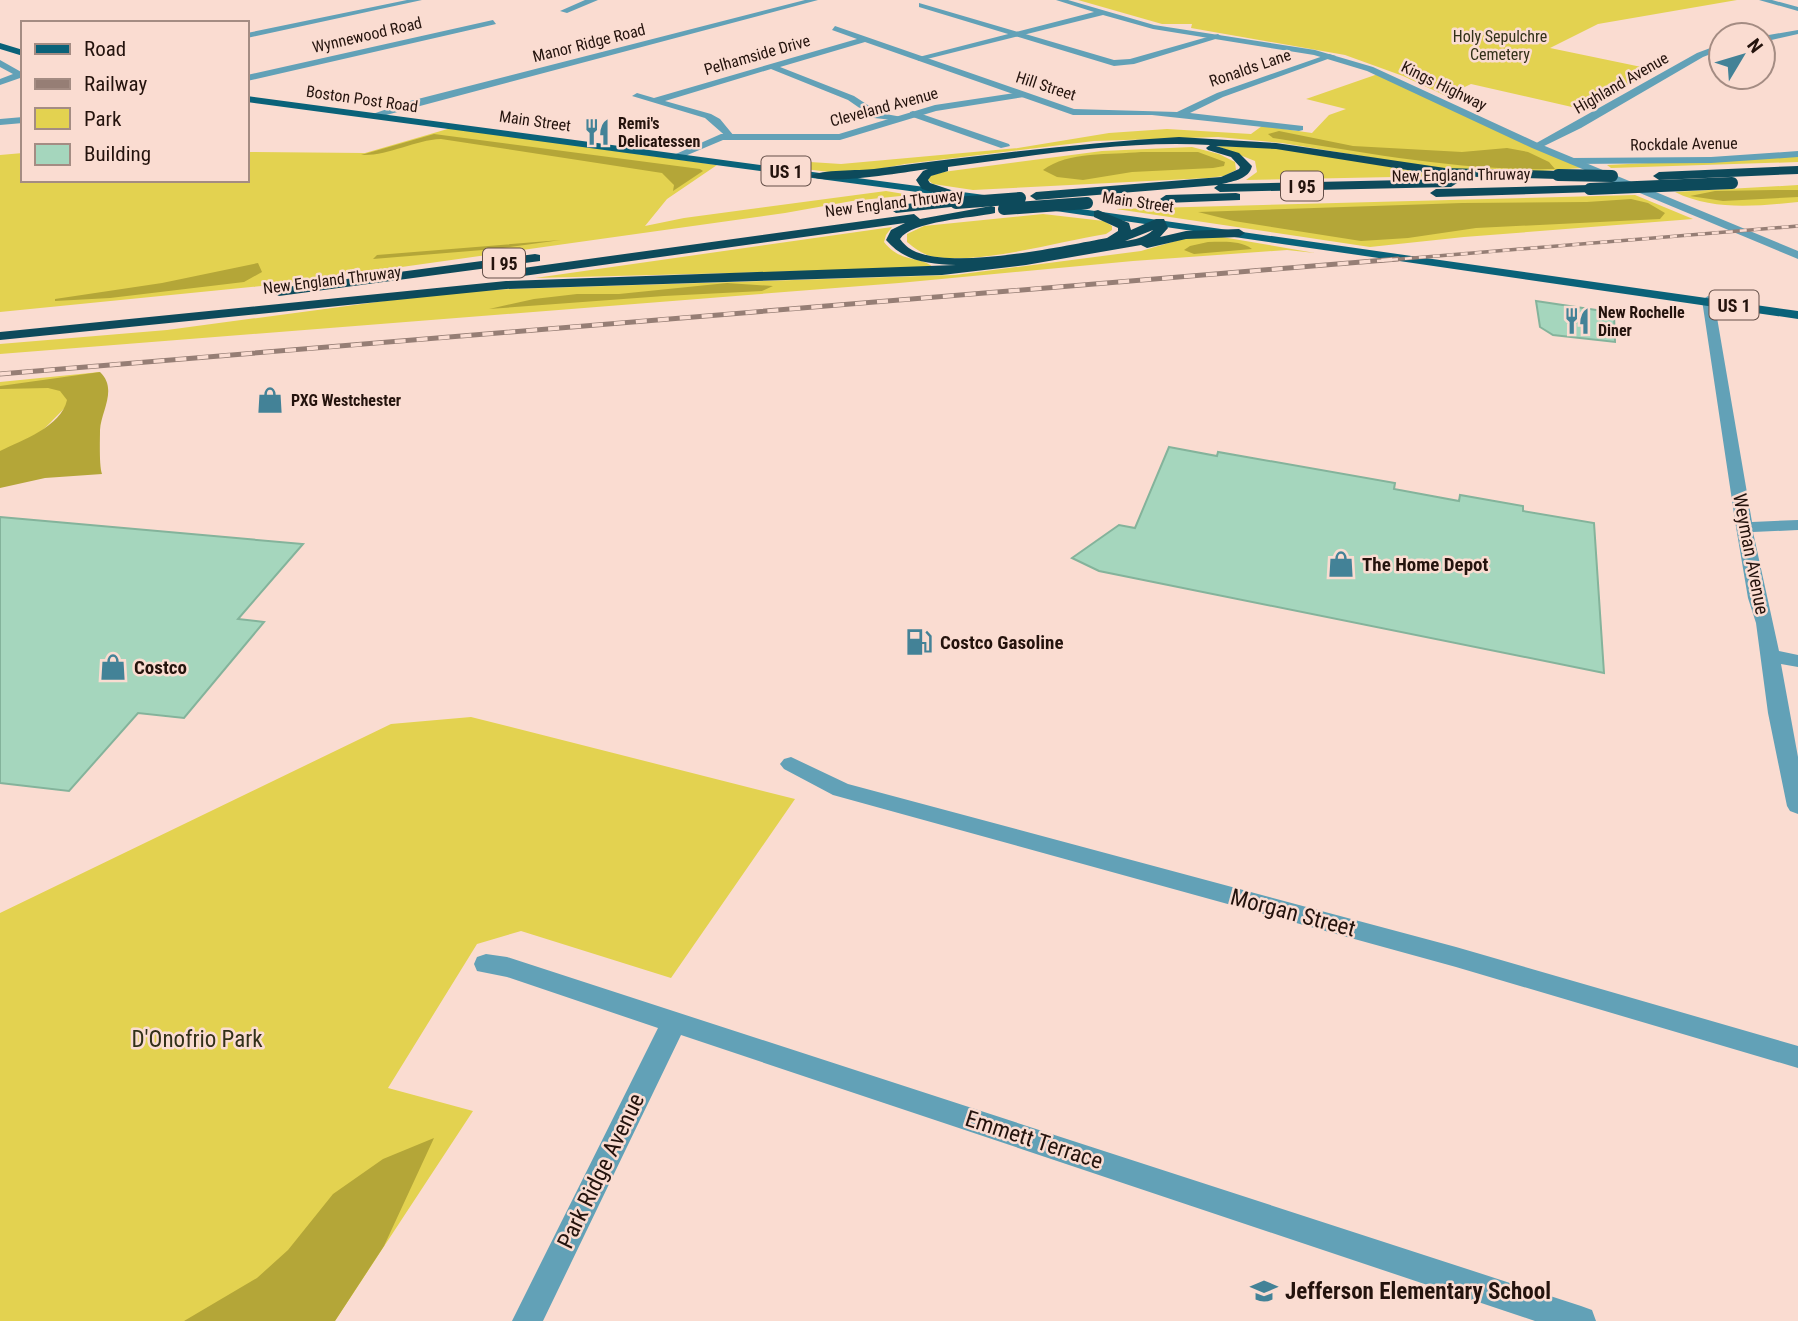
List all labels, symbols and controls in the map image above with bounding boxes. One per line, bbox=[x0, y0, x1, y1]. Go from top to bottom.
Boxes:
street label: Wynnewood Road bbox=[310, 13, 424, 57]
street label: Manor Ridge Road bbox=[531, 20, 647, 66]
legend bbox=[21, 21, 248, 182]
north arrow bbox=[1707, 21, 1777, 91]
park label: Holy Sepulchre Cemetery bbox=[1453, 27, 1547, 64]
street label: Pelhamside Drive bbox=[702, 31, 812, 79]
text: N bbox=[1742, 34, 1768, 58]
text: Road bbox=[84, 37, 126, 61]
street label: Ronalds Lane bbox=[1207, 45, 1293, 91]
street label: Highland Avenue bbox=[1570, 48, 1672, 118]
street label: Kings Highway bbox=[1398, 57, 1490, 115]
street label: Hill Street bbox=[1014, 67, 1079, 105]
text: Railway bbox=[84, 72, 147, 96]
street label: Boston Post Road bbox=[305, 82, 419, 116]
street label: Cleveland Avenue bbox=[828, 83, 940, 131]
text: Park bbox=[84, 107, 122, 131]
street label: Main Street bbox=[498, 107, 572, 135]
place label: Remi's Delicatessen bbox=[618, 114, 700, 151]
restaurant icon: Remi's Delicatessen bbox=[582, 117, 612, 147]
street label: Rockdale Avenue bbox=[1630, 134, 1738, 154]
text: Building bbox=[84, 142, 151, 166]
road number: US 1 bbox=[762, 156, 810, 186]
street label: New England Thruway bbox=[1391, 164, 1531, 186]
road number: I 95 bbox=[1281, 172, 1323, 201]
street label: New England Thruway bbox=[824, 185, 964, 221]
street label: Main Street bbox=[1101, 188, 1175, 216]
road number: I 95 bbox=[483, 248, 525, 278]
street label: New England Thruway bbox=[262, 262, 402, 298]
road number: US 1 bbox=[1710, 290, 1758, 320]
place label: New Rochelle Diner bbox=[1598, 303, 1685, 340]
restaurant icon: New Rochelle Diner bbox=[1562, 306, 1592, 336]
shop icon: PXG Westchester bbox=[255, 385, 285, 415]
place label: PXG Westchester bbox=[291, 391, 401, 410]
street label: Weyman Avenue bbox=[1728, 492, 1774, 616]
shop icon: The Home Depot bbox=[1326, 549, 1356, 579]
place label: The Home Depot bbox=[1362, 553, 1488, 576]
fuel station icon: Costco Gasoline bbox=[904, 627, 934, 657]
place label: Costco Gasoline bbox=[940, 631, 1063, 654]
shop icon: Costco bbox=[98, 652, 128, 682]
place label: Costco bbox=[134, 656, 187, 679]
street label: Morgan Street bbox=[1227, 883, 1359, 943]
park label: D'Onofrio Park bbox=[131, 1026, 263, 1053]
street label: Park Ridge Avenue bbox=[552, 1089, 650, 1253]
street label: Emmett Terrace bbox=[962, 1105, 1106, 1175]
school or university icon: Jefferson Elementary School bbox=[1249, 1276, 1279, 1306]
place label: Jefferson Elementary School bbox=[1285, 1278, 1551, 1305]

